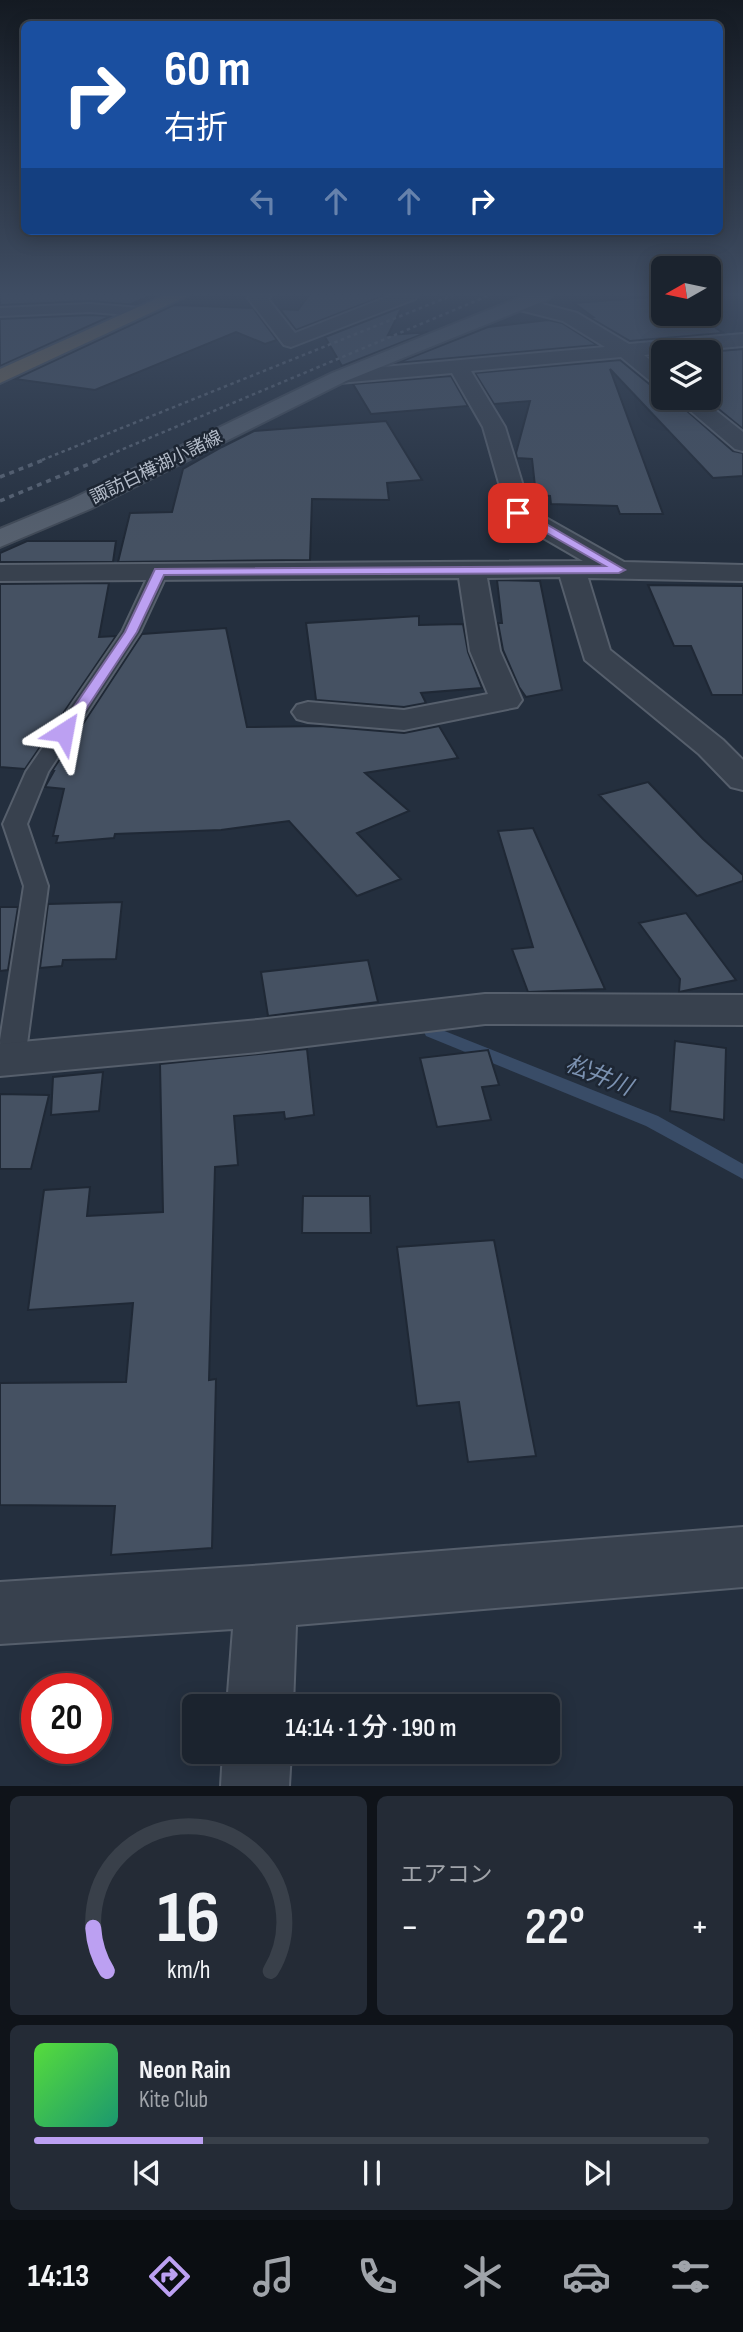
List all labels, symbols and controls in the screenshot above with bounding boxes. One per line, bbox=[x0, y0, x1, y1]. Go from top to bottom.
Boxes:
text: 60 m bbox=[164, 41, 251, 100]
icon: right bbox=[49, 49, 140, 140]
text: 右折 bbox=[164, 109, 228, 148]
icon: left bbox=[244, 182, 282, 220]
icon: ahead bbox=[317, 182, 355, 220]
icon: ahead bbox=[390, 182, 428, 220]
icon: right bbox=[463, 182, 501, 220]
north arrow bbox=[651, 256, 721, 326]
map controls bbox=[651, 256, 721, 410]
button: layers bbox=[651, 340, 721, 410]
street label: 諏訪白樺湖小諸線 bbox=[87, 426, 226, 508]
pin bbox=[488, 483, 548, 543]
icon: arrive bbox=[499, 494, 537, 532]
position arrow bbox=[27, 695, 101, 769]
water label: 松井川 bbox=[561, 1050, 639, 1103]
speed limit sign: 20 bbox=[21, 1673, 112, 1764]
text: 14:14 · 1 分 · 190 m bbox=[286, 1713, 456, 1744]
text: エアコン bbox=[401, 1861, 493, 1889]
text: 16 bbox=[157, 1876, 220, 1964]
text: 22° bbox=[525, 1896, 585, 1959]
text: − bbox=[401, 1905, 419, 1950]
text: + bbox=[690, 1905, 709, 1950]
text: km/h bbox=[167, 1955, 210, 1986]
text: Neon Rain bbox=[139, 2055, 231, 2086]
text: Kite Club bbox=[139, 2086, 208, 2114]
icon: previous bbox=[128, 2154, 166, 2192]
icon: pause bbox=[353, 2154, 391, 2192]
icon: next bbox=[578, 2154, 616, 2192]
icon: directions bbox=[145, 2252, 194, 2301]
icon: music bbox=[249, 2252, 298, 2301]
icon: phone bbox=[353, 2252, 402, 2301]
icon: climate bbox=[458, 2252, 507, 2301]
icon: car bbox=[562, 2252, 611, 2301]
icon: filters bbox=[666, 2252, 715, 2301]
text: 14:13 bbox=[28, 2257, 89, 2296]

